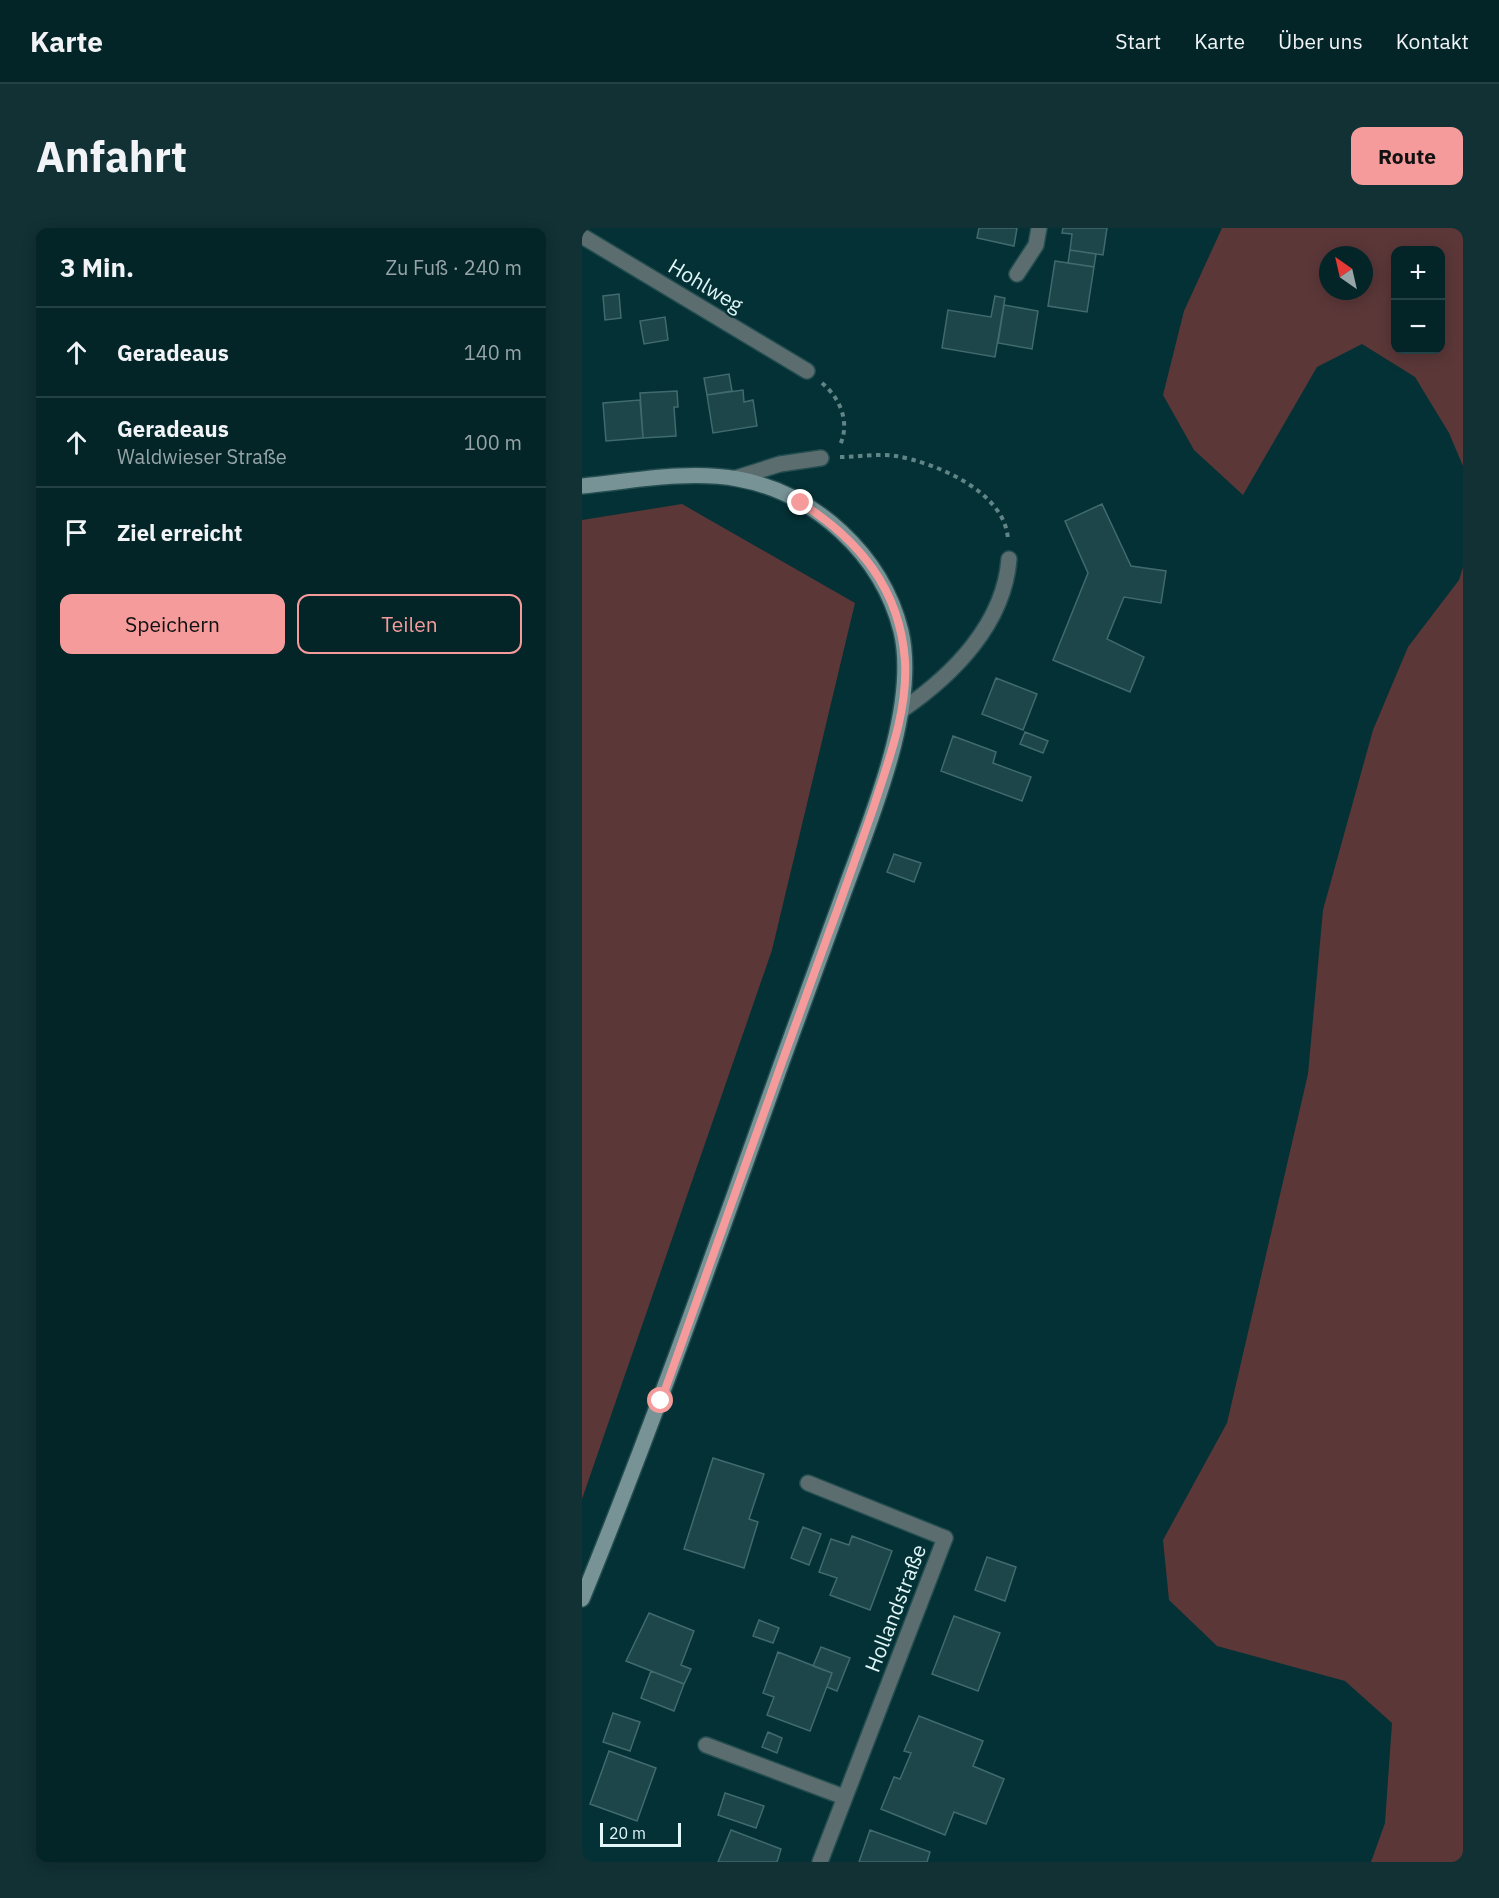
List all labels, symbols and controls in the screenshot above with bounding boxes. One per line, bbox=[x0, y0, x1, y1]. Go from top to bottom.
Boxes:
text: Karte bbox=[30, 23, 103, 60]
text: Start bbox=[1115, 27, 1161, 55]
text: Karte bbox=[1194, 27, 1245, 55]
text: Über uns bbox=[1278, 27, 1363, 55]
text: Kontakt bbox=[1396, 27, 1469, 55]
button: Route bbox=[1351, 127, 1463, 185]
text: Anfahrt bbox=[36, 129, 187, 184]
north arrow bbox=[1319, 246, 1373, 300]
map controls bbox=[1391, 246, 1445, 354]
button: + bbox=[1391, 246, 1445, 300]
text: 3 Min. bbox=[60, 250, 134, 284]
street label: Hohlweg bbox=[663, 252, 749, 318]
text: Zu Fuß · 240 m bbox=[385, 254, 522, 281]
button: − bbox=[1391, 300, 1445, 354]
icon: ahead bbox=[60, 336, 93, 369]
text: Geradeaus bbox=[117, 338, 229, 367]
text: 140 m bbox=[464, 339, 522, 366]
text: Geradeaus bbox=[117, 414, 229, 443]
icon: ahead bbox=[60, 426, 93, 459]
text: 100 m bbox=[464, 429, 522, 456]
text: Waldwieser Straße bbox=[117, 443, 287, 470]
route end bbox=[787, 489, 813, 515]
icon: arrive bbox=[60, 516, 93, 549]
text: Ziel erreicht bbox=[117, 518, 242, 547]
button: Speichern bbox=[60, 594, 285, 654]
button: Teilen bbox=[297, 594, 522, 654]
route start bbox=[647, 1387, 673, 1413]
street label: Hollandstraße bbox=[858, 1540, 932, 1676]
scale bar bbox=[600, 1820, 681, 1848]
text: 20 m bbox=[609, 1823, 646, 1843]

